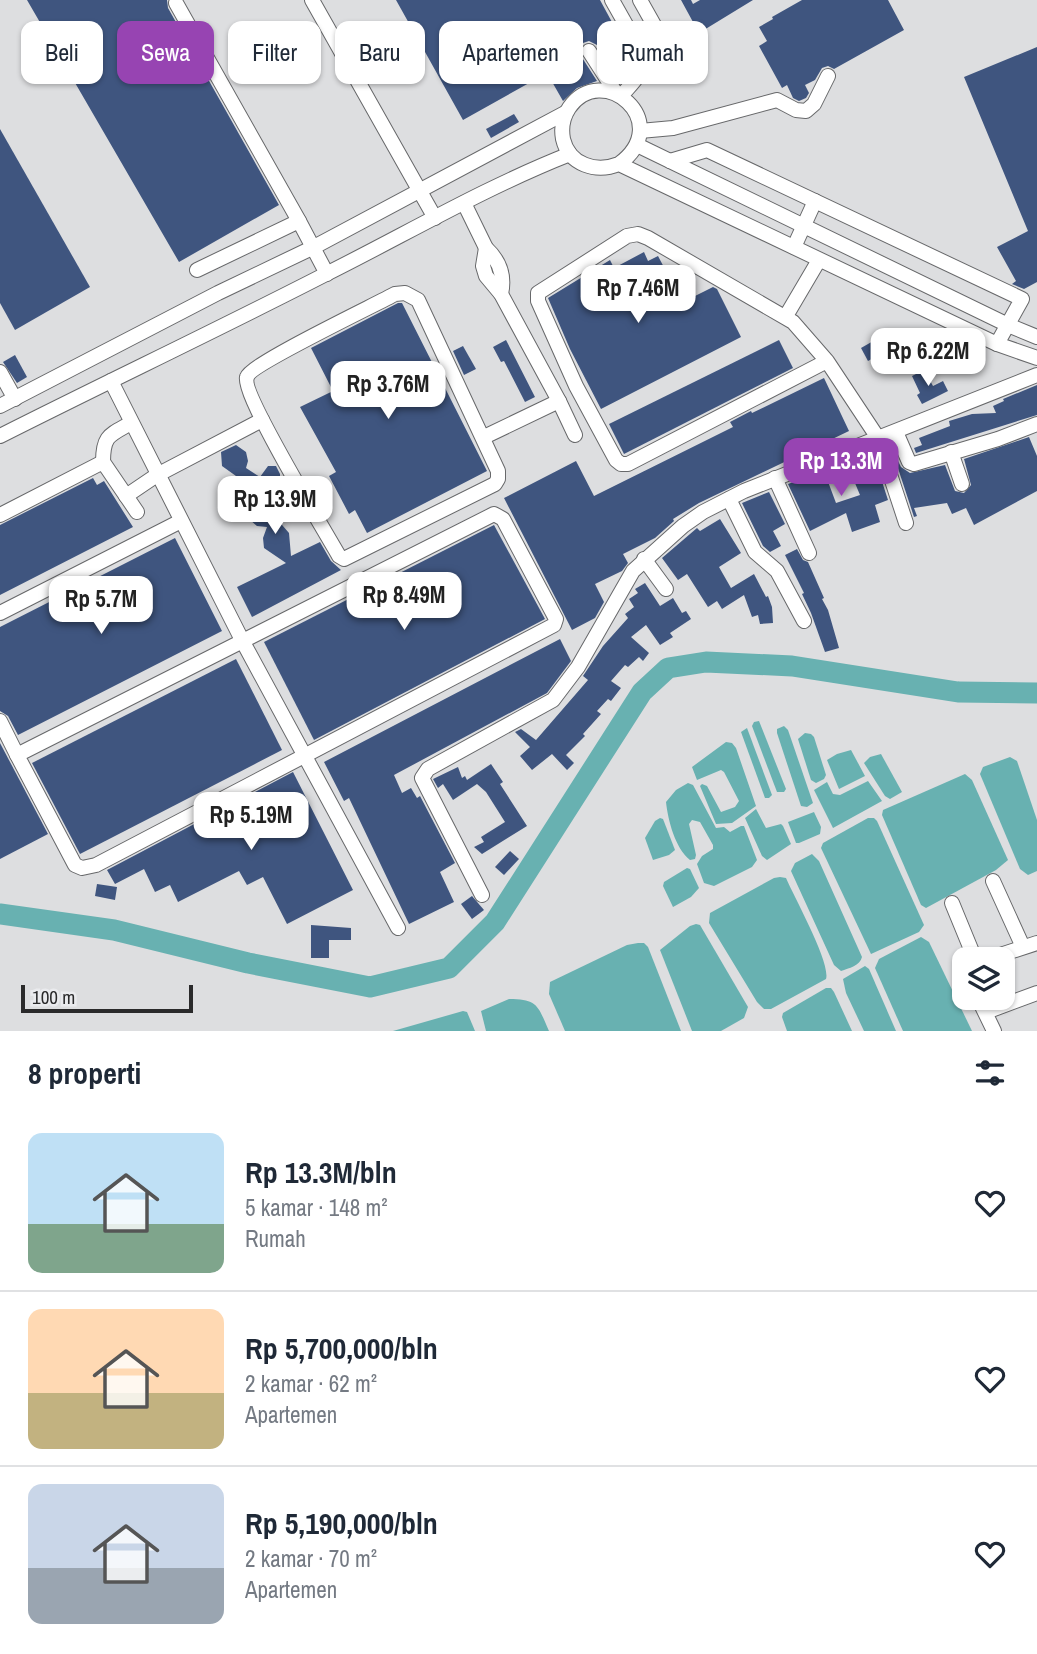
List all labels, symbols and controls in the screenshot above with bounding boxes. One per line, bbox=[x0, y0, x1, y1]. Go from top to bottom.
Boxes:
chip: Beli bbox=[21, 21, 103, 84]
chip: Sewa bbox=[117, 21, 214, 84]
chip: Filter bbox=[228, 21, 321, 84]
chip: Baru bbox=[335, 21, 425, 84]
chip: Apartemen bbox=[439, 21, 583, 84]
chip: Rumah bbox=[597, 21, 708, 84]
pin: Rp 7.46M bbox=[566, 266, 710, 325]
text: Rp 7.46M bbox=[597, 272, 679, 303]
pin: Rp 6.22M bbox=[856, 328, 1000, 388]
text: Rp 6.22M bbox=[887, 335, 969, 366]
pin: Rp 3.76M bbox=[316, 362, 460, 421]
text: Rp 3.76M bbox=[347, 368, 429, 399]
pin: Rp 13.3M bbox=[769, 438, 913, 498]
text: Rp 13.3M bbox=[800, 445, 882, 476]
pin: Rp 13.9M bbox=[203, 476, 347, 536]
text: Rp 13.9M bbox=[234, 483, 316, 514]
pin: Rp 8.49M bbox=[332, 572, 476, 632]
pin: Rp 5.7M bbox=[36, 576, 166, 636]
text: Rp 8.49M bbox=[363, 579, 445, 610]
text: Rp 5.7M bbox=[65, 583, 137, 614]
pin: Rp 5.19M bbox=[179, 792, 323, 852]
text: Rp 5.19M bbox=[210, 799, 292, 830]
map controls bbox=[952, 947, 1015, 1010]
button: layers bbox=[952, 947, 1015, 1010]
scale bar bbox=[21, 982, 192, 1014]
text: 100 m bbox=[32, 984, 75, 1010]
text: 8 properti bbox=[28, 1053, 141, 1093]
icon: filters bbox=[971, 1054, 1009, 1092]
text: Rp 13.3M/bln bbox=[245, 1152, 397, 1192]
icon: home bbox=[84, 1161, 168, 1245]
icon: heart bbox=[971, 1184, 1009, 1222]
text: 5 kamar · 148 m² bbox=[245, 1192, 388, 1223]
text: Rumah bbox=[245, 1223, 306, 1254]
text: Rp 5,700,000/bln bbox=[245, 1328, 438, 1368]
icon: home bbox=[84, 1337, 168, 1421]
icon: heart bbox=[971, 1360, 1009, 1398]
text: 2 kamar · 62 m² bbox=[245, 1368, 377, 1399]
text: Apartemen bbox=[245, 1399, 337, 1430]
text: Rp 5,190,000/bln bbox=[245, 1503, 438, 1543]
icon: home bbox=[84, 1512, 168, 1596]
icon: heart bbox=[971, 1535, 1009, 1573]
text: 2 kamar · 70 m² bbox=[245, 1543, 377, 1574]
text: Apartemen bbox=[245, 1574, 337, 1605]

